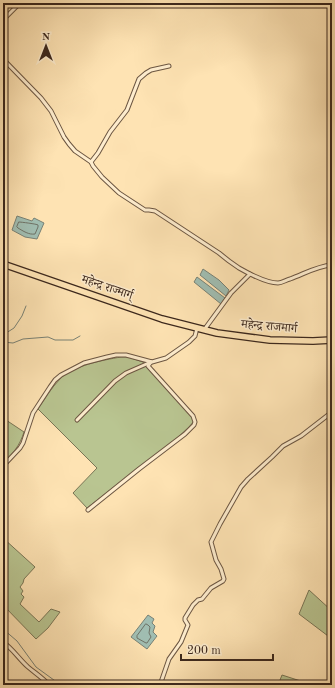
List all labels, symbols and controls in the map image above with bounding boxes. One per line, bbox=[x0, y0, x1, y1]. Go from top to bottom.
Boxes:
north arrow bbox=[26, 26, 66, 66]
text: N bbox=[42, 32, 51, 43]
street label: महेन्द्र राज्मार्ग् bbox=[79, 270, 137, 304]
street label: महेन्द्र राजमार्ग bbox=[240, 316, 299, 336]
scale bar bbox=[181, 636, 273, 662]
text: 200 m bbox=[187, 645, 221, 657]

